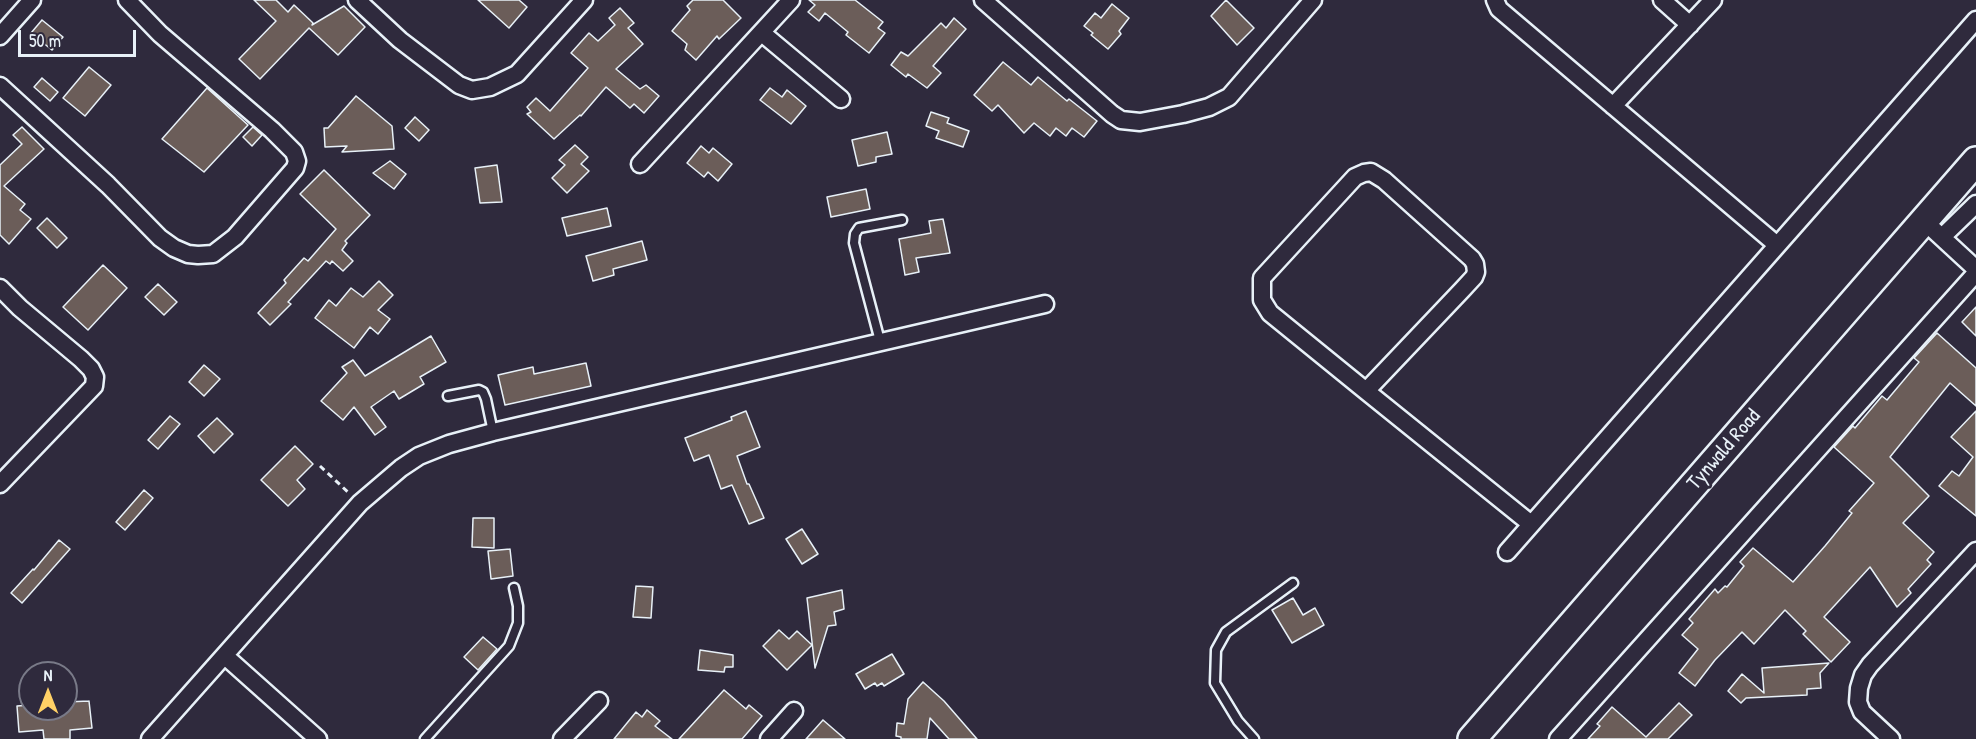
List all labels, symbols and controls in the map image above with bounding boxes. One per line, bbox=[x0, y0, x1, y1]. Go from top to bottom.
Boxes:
scale bar bbox=[21, 18, 140, 56]
text: 50 m bbox=[29, 28, 61, 53]
street label: Tynwald Road bbox=[1682, 404, 1766, 496]
north arrow bbox=[18, 661, 78, 721]
text: N bbox=[44, 664, 52, 686]

